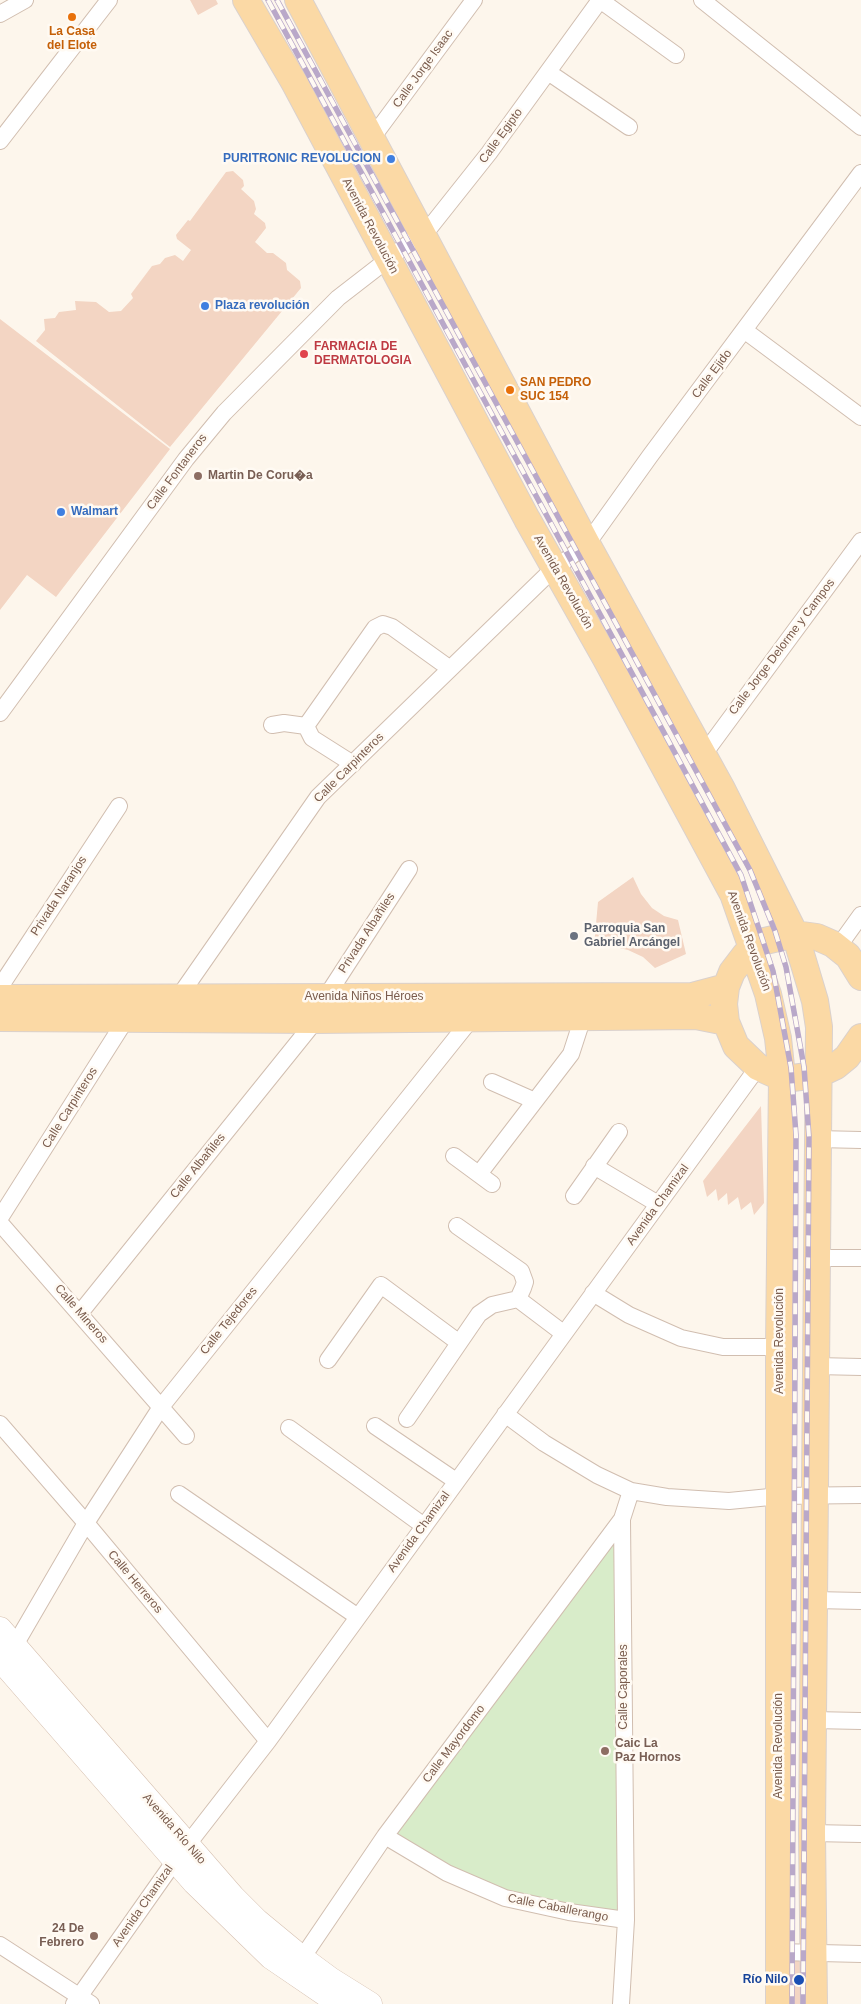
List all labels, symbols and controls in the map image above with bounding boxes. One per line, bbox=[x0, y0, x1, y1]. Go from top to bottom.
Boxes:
marker: La Casa del Elote bbox=[66, 11, 78, 23]
place label: La Casa del Elote bbox=[47, 25, 97, 53]
street label: Calle Jorge Isaac bbox=[390, 27, 456, 111]
street label: Calle Egipto bbox=[476, 106, 526, 166]
place label: PURITRONIC REVOLUCION bbox=[223, 152, 381, 166]
marker: PURITRONIC REVOLUCION bbox=[385, 153, 397, 165]
street label: Avenida Revolución bbox=[339, 176, 401, 276]
place label: Plaza revolución bbox=[215, 299, 310, 313]
marker: Plaza revolución bbox=[199, 300, 211, 312]
place label: FARMACIA DE DERMATOLOGIA bbox=[314, 340, 412, 368]
street label: Calle Ejido bbox=[689, 347, 735, 401]
marker: FARMACIA DE DERMATOLOGIA bbox=[298, 348, 310, 360]
place label: SAN PEDRO SUC 154 bbox=[520, 376, 591, 404]
marker: SAN PEDRO SUC 154 bbox=[504, 384, 516, 396]
street label: Calle Fontaneros bbox=[144, 431, 210, 513]
place label: Martin De Coru�a bbox=[208, 469, 313, 483]
marker: Martin De Coru�a bbox=[192, 470, 204, 482]
place label: Walmart bbox=[71, 505, 118, 519]
marker: Walmart bbox=[55, 506, 67, 518]
street label: Avenida Revolución bbox=[530, 533, 596, 631]
street label: Calle Jorge Delorme y Campos bbox=[726, 576, 838, 718]
street label: Calle Carpinteros bbox=[311, 730, 387, 806]
street label: Privada Naranjos bbox=[28, 853, 90, 939]
street label: Avenida Revolución bbox=[724, 889, 774, 993]
street label: Privada Albañiles bbox=[336, 890, 398, 976]
place label: Parroquia San Gabriel Arcángel bbox=[584, 922, 680, 950]
marker: Parroquia San Gabriel Arcángel bbox=[568, 930, 580, 942]
street label: Avenida Niños Héroes bbox=[304, 990, 424, 1004]
street label: Calle Carpinteros bbox=[39, 1065, 101, 1151]
street label: Calle Albañiles bbox=[167, 1131, 229, 1201]
street label: Avenida Chamizal bbox=[624, 1162, 692, 1248]
street label: Calle Mineros bbox=[52, 1282, 110, 1346]
street label: Calle Tejedores bbox=[197, 1284, 261, 1358]
street label: Avenida Revolución bbox=[773, 1288, 787, 1394]
street label: Avenida Chamizal bbox=[385, 1489, 453, 1575]
street label: Calle Herreros bbox=[105, 1548, 165, 1616]
street label: Calle Caporales bbox=[617, 1644, 631, 1730]
street label: Avenida Revolución bbox=[772, 1693, 786, 1799]
street label: Calle Mayordomo bbox=[420, 1702, 488, 1786]
place label: Caic La Paz Hornos bbox=[615, 1737, 681, 1765]
marker: Caic La Paz Hornos bbox=[599, 1745, 611, 1757]
street label: Avenida Río Nilo bbox=[139, 1791, 209, 1867]
street label: Avenida Chamizal bbox=[109, 1862, 177, 1950]
street label: Calle Caballerango bbox=[507, 1891, 609, 1925]
place label: 24 De Febrero bbox=[39, 1922, 84, 1950]
marker: 24 De Febrero bbox=[88, 1930, 100, 1942]
place label: Río Nilo bbox=[743, 1973, 788, 1987]
marker: Río Nilo bbox=[792, 1973, 806, 1987]

